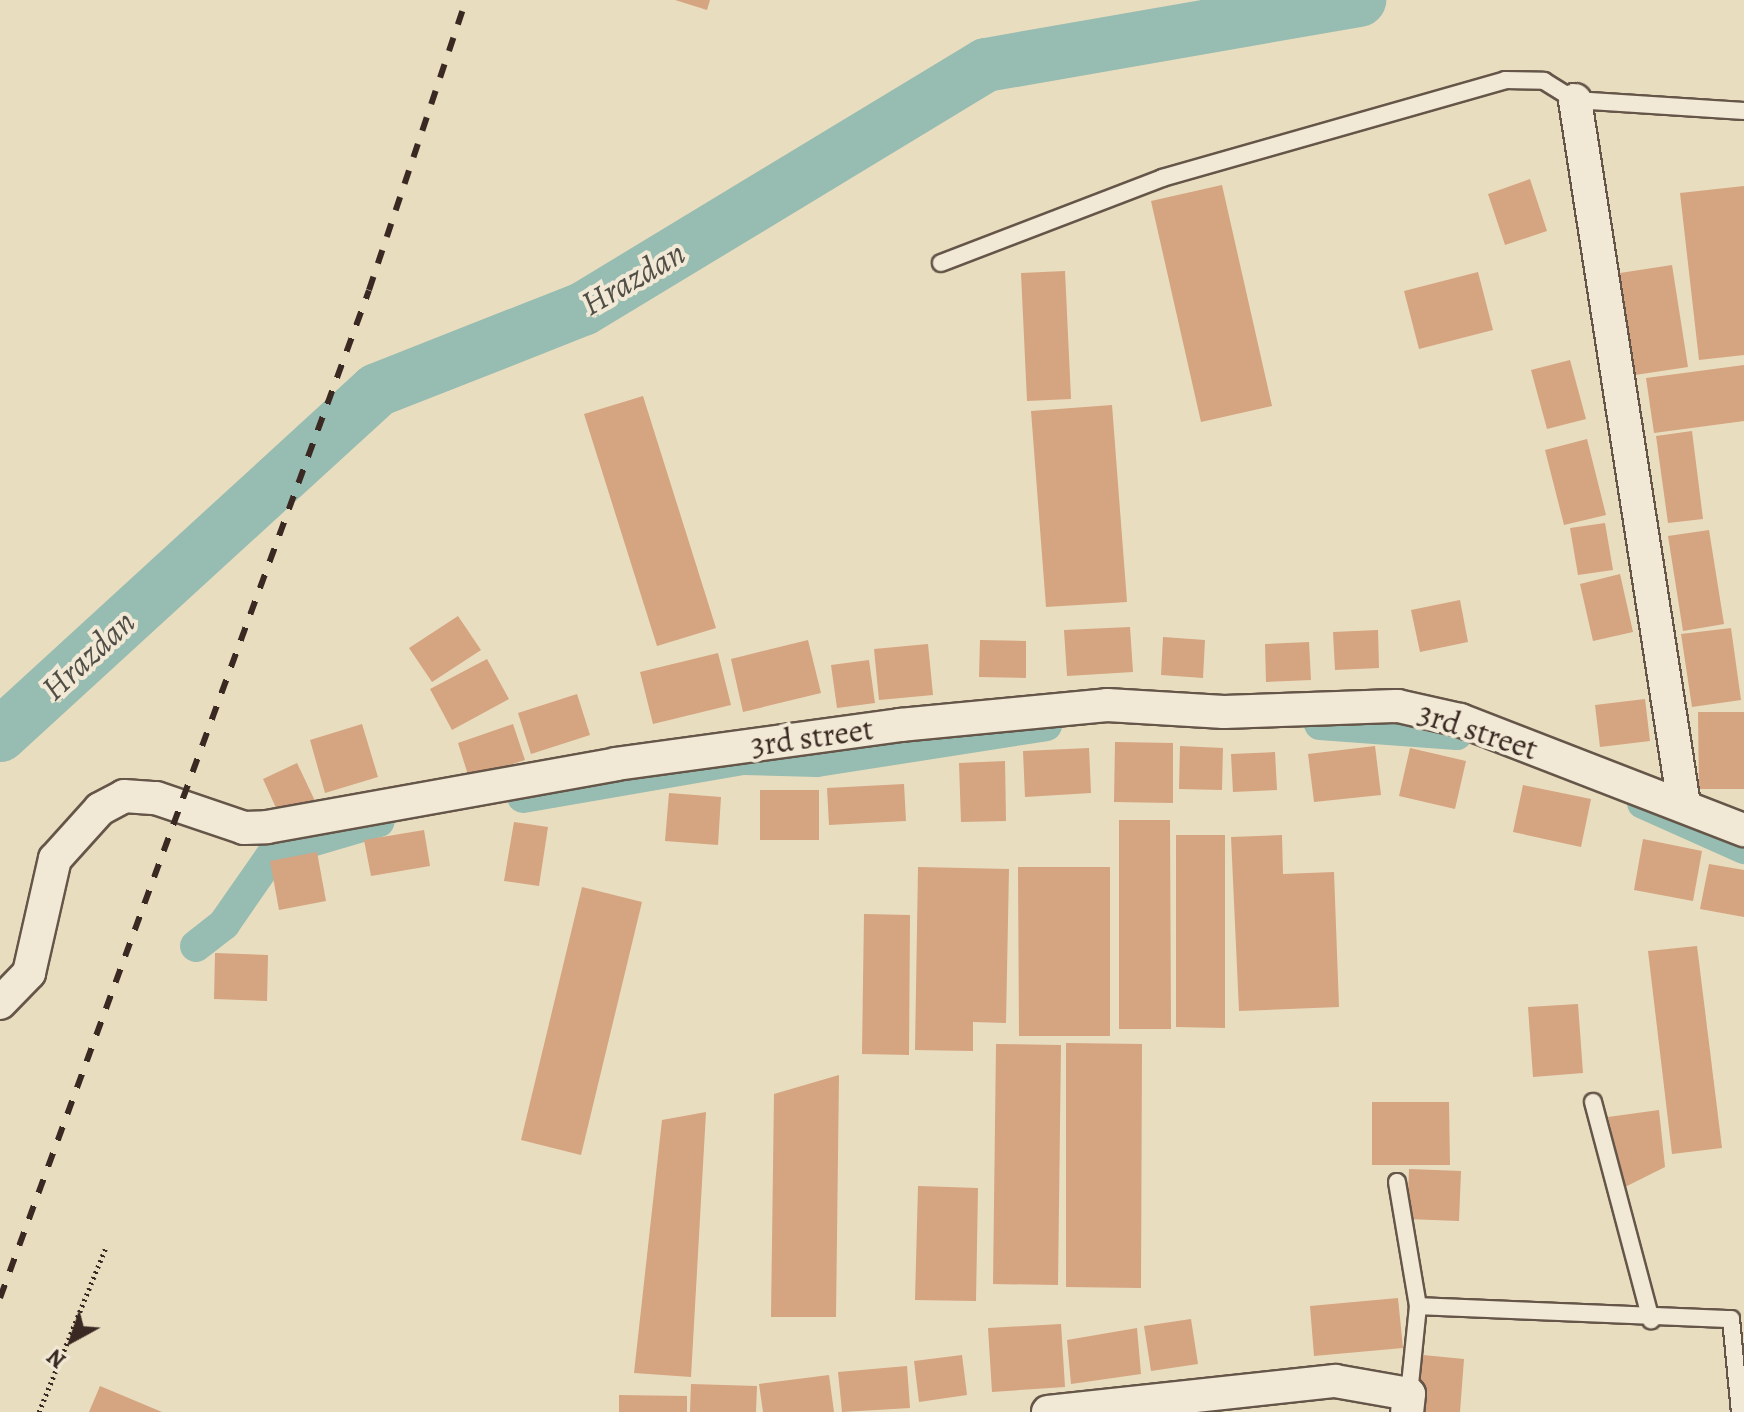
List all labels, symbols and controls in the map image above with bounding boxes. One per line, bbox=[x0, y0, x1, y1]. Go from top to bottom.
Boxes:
water label: Hrazdan bbox=[574, 232, 692, 324]
water label: Hrazdan bbox=[33, 601, 143, 709]
street label: 3rd street bbox=[1413, 694, 1543, 768]
street label: 3rd street bbox=[748, 709, 876, 765]
north arrow bbox=[32, 1300, 112, 1380]
text: N bbox=[41, 1342, 72, 1375]

